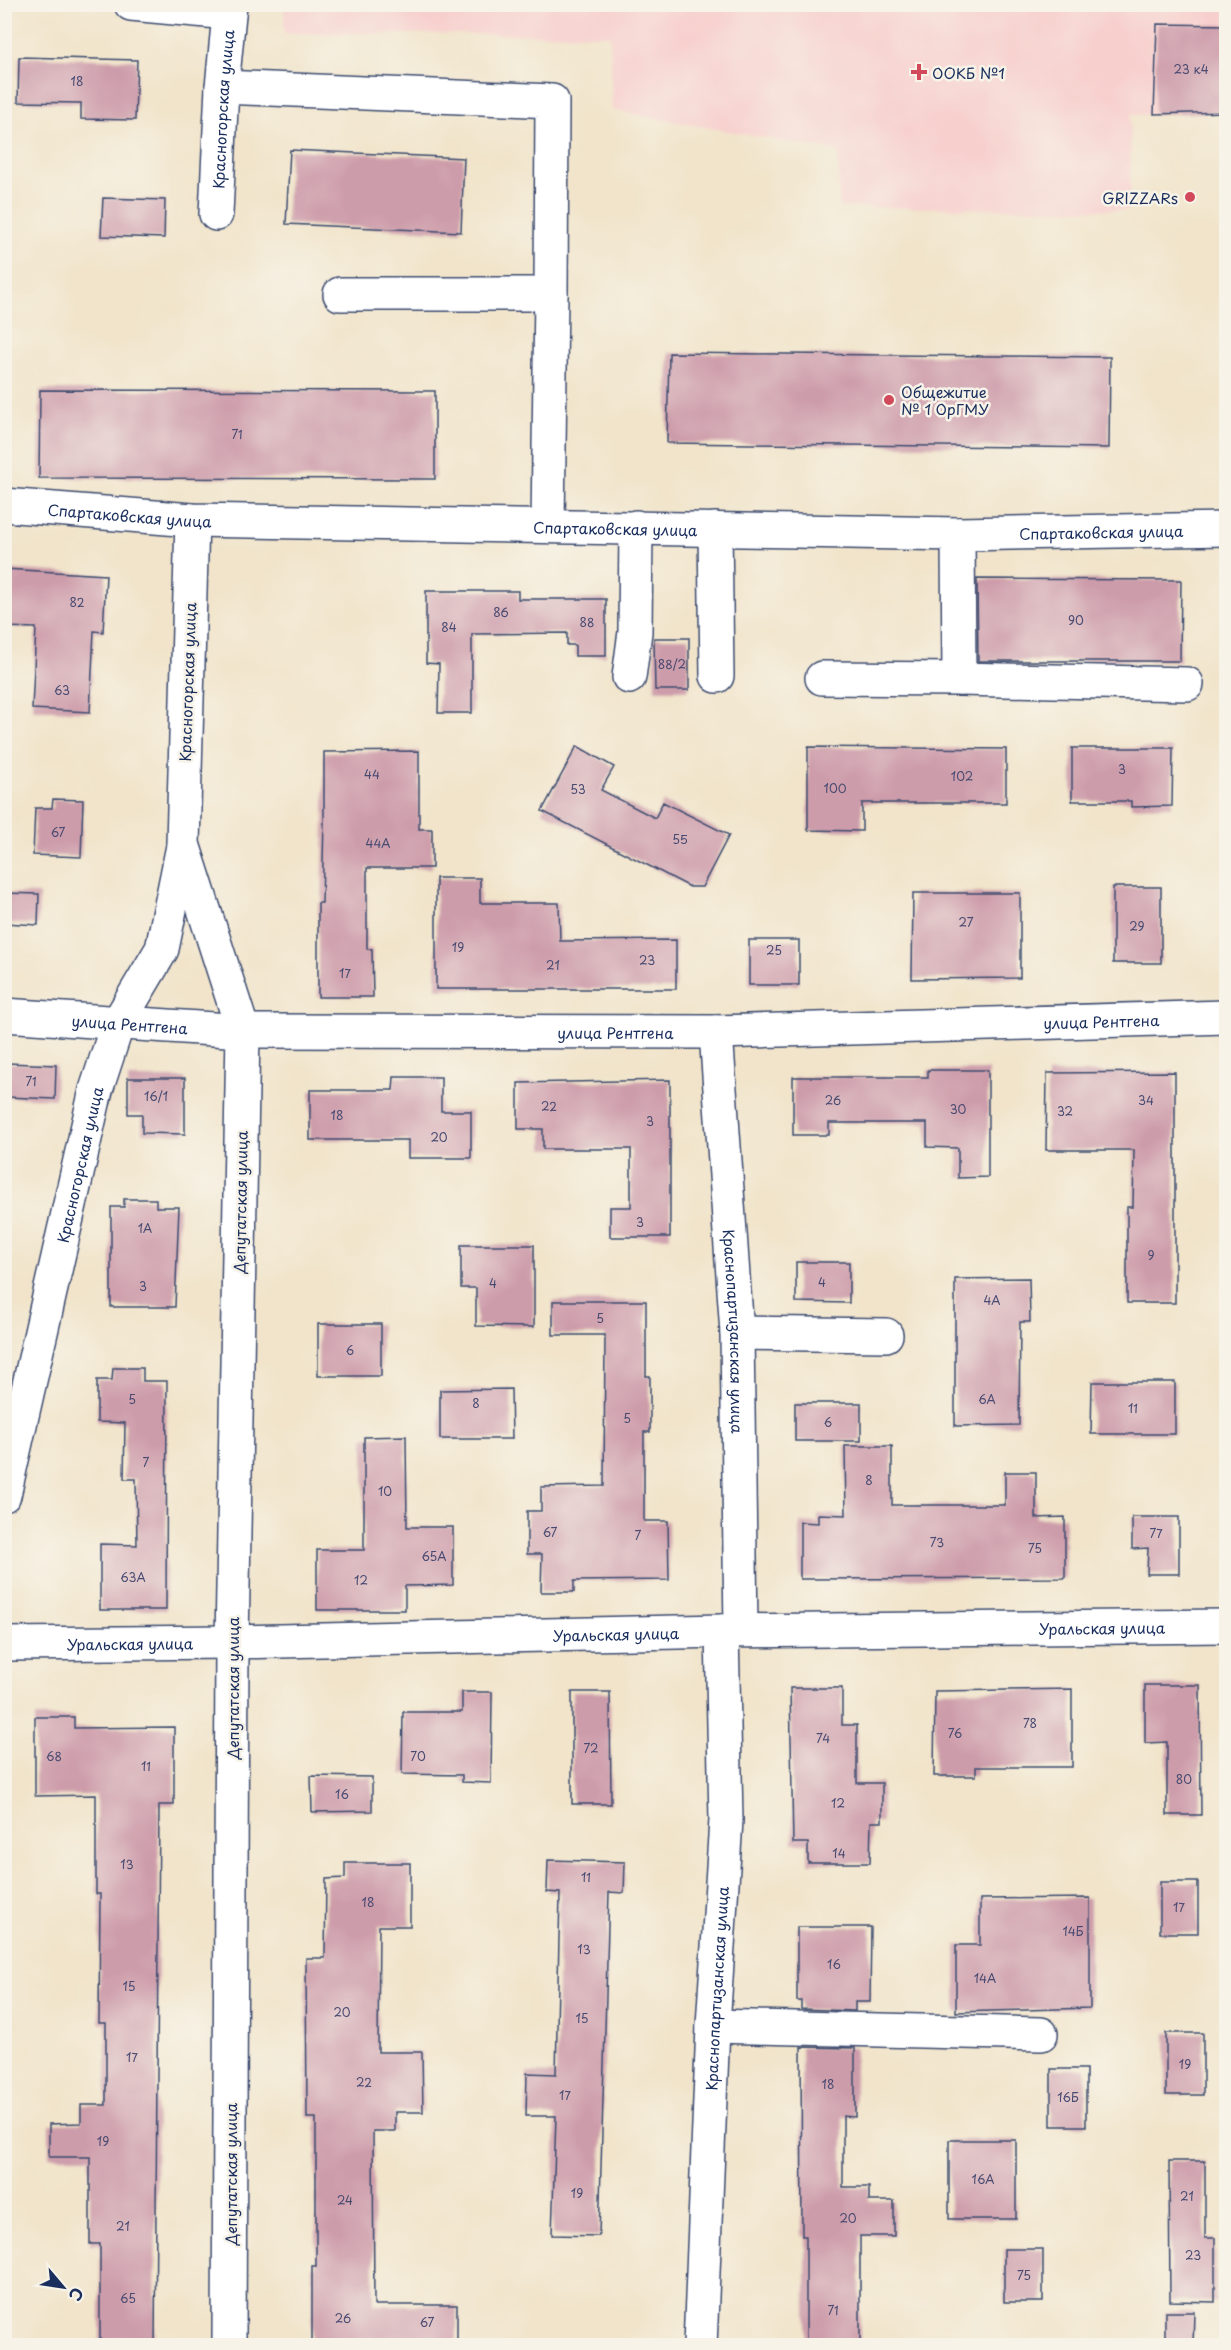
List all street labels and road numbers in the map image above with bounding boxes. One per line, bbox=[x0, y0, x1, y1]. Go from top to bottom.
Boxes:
street label: Красногорская улица bbox=[206, 28, 239, 189]
street label: Спартаковская улица bbox=[47, 497, 212, 532]
street label: Спартаковская улица bbox=[533, 515, 698, 541]
street label: Спартаковская улица bbox=[1019, 518, 1184, 544]
street label: Красногорская улица bbox=[173, 601, 201, 762]
street label: улица Рентгена bbox=[1043, 1007, 1160, 1034]
street label: улица Рентгена bbox=[71, 1008, 189, 1039]
street label: улица Рентгена bbox=[557, 1020, 674, 1043]
street label: Красногорская улица bbox=[50, 1084, 108, 1245]
street label: Депутатская улица bbox=[227, 1130, 253, 1275]
street label: Краснопартизанская улица bbox=[718, 1228, 750, 1434]
street label: Уральская улица bbox=[1039, 1615, 1166, 1639]
street label: Депутатская улица bbox=[221, 1616, 244, 1760]
street label: Уральская улица bbox=[552, 1620, 680, 1646]
street label: Уральская улица bbox=[67, 1631, 194, 1655]
street label: Краснопартизанская улица bbox=[699, 1885, 733, 2091]
street label: Депутатская улица bbox=[219, 2102, 242, 2246]

